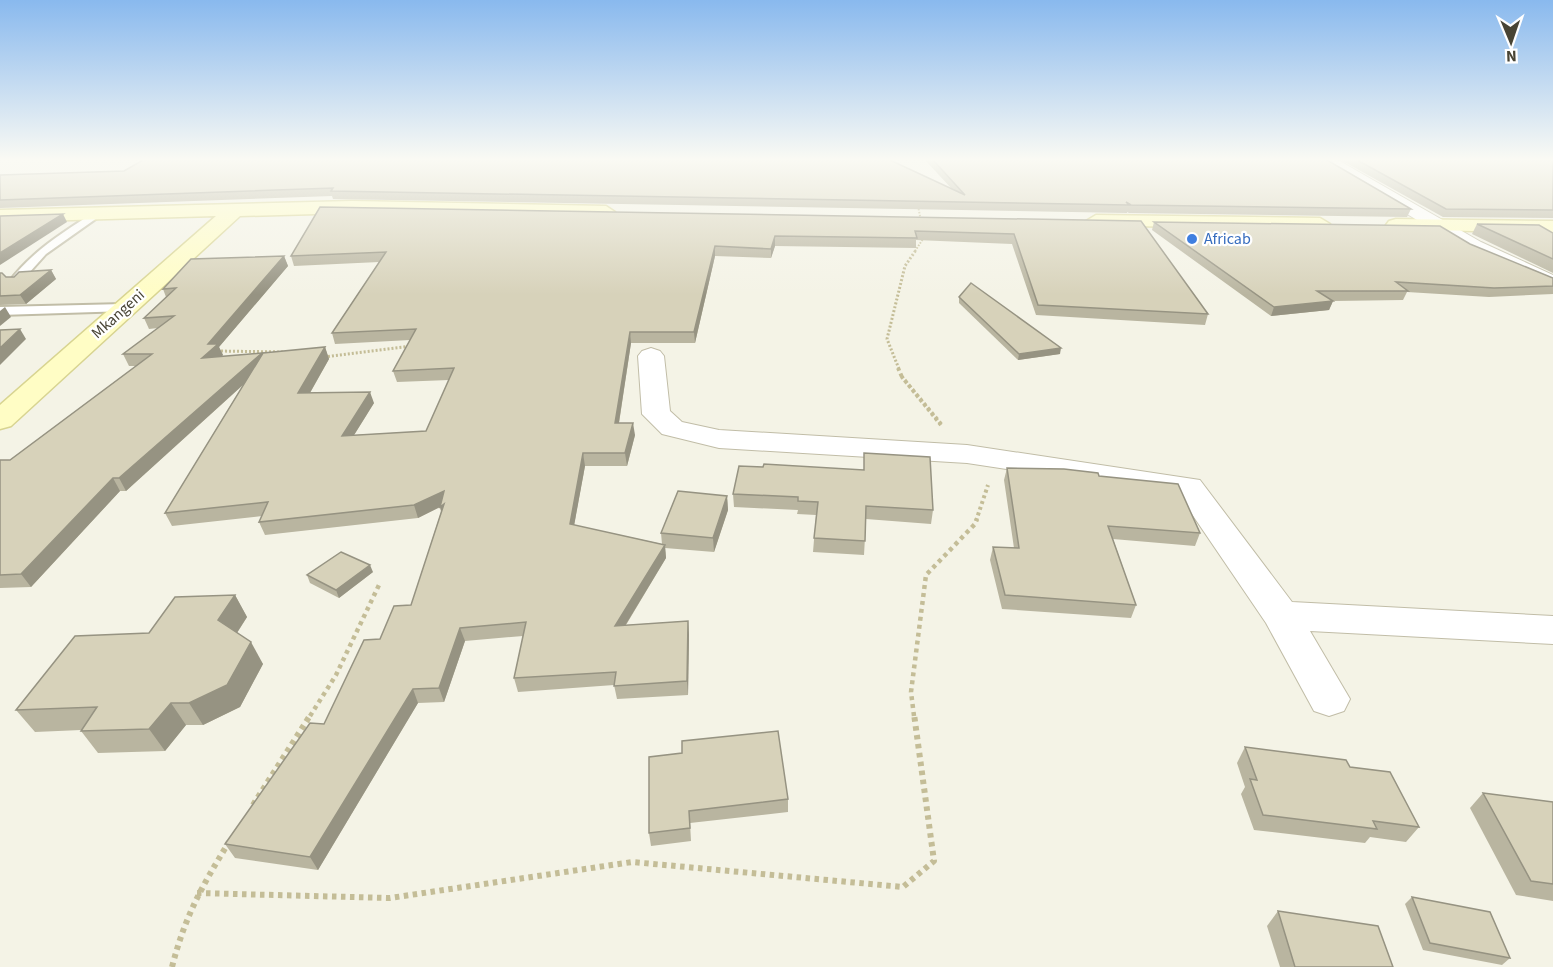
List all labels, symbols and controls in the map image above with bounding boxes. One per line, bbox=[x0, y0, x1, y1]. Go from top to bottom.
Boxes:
north arrow bbox=[1481, 12, 1541, 72]
text: N bbox=[1506, 45, 1517, 67]
place label: Africab bbox=[1204, 228, 1251, 250]
marker: Africab bbox=[1185, 232, 1199, 246]
street label: Mkangeni bbox=[87, 284, 149, 344]

